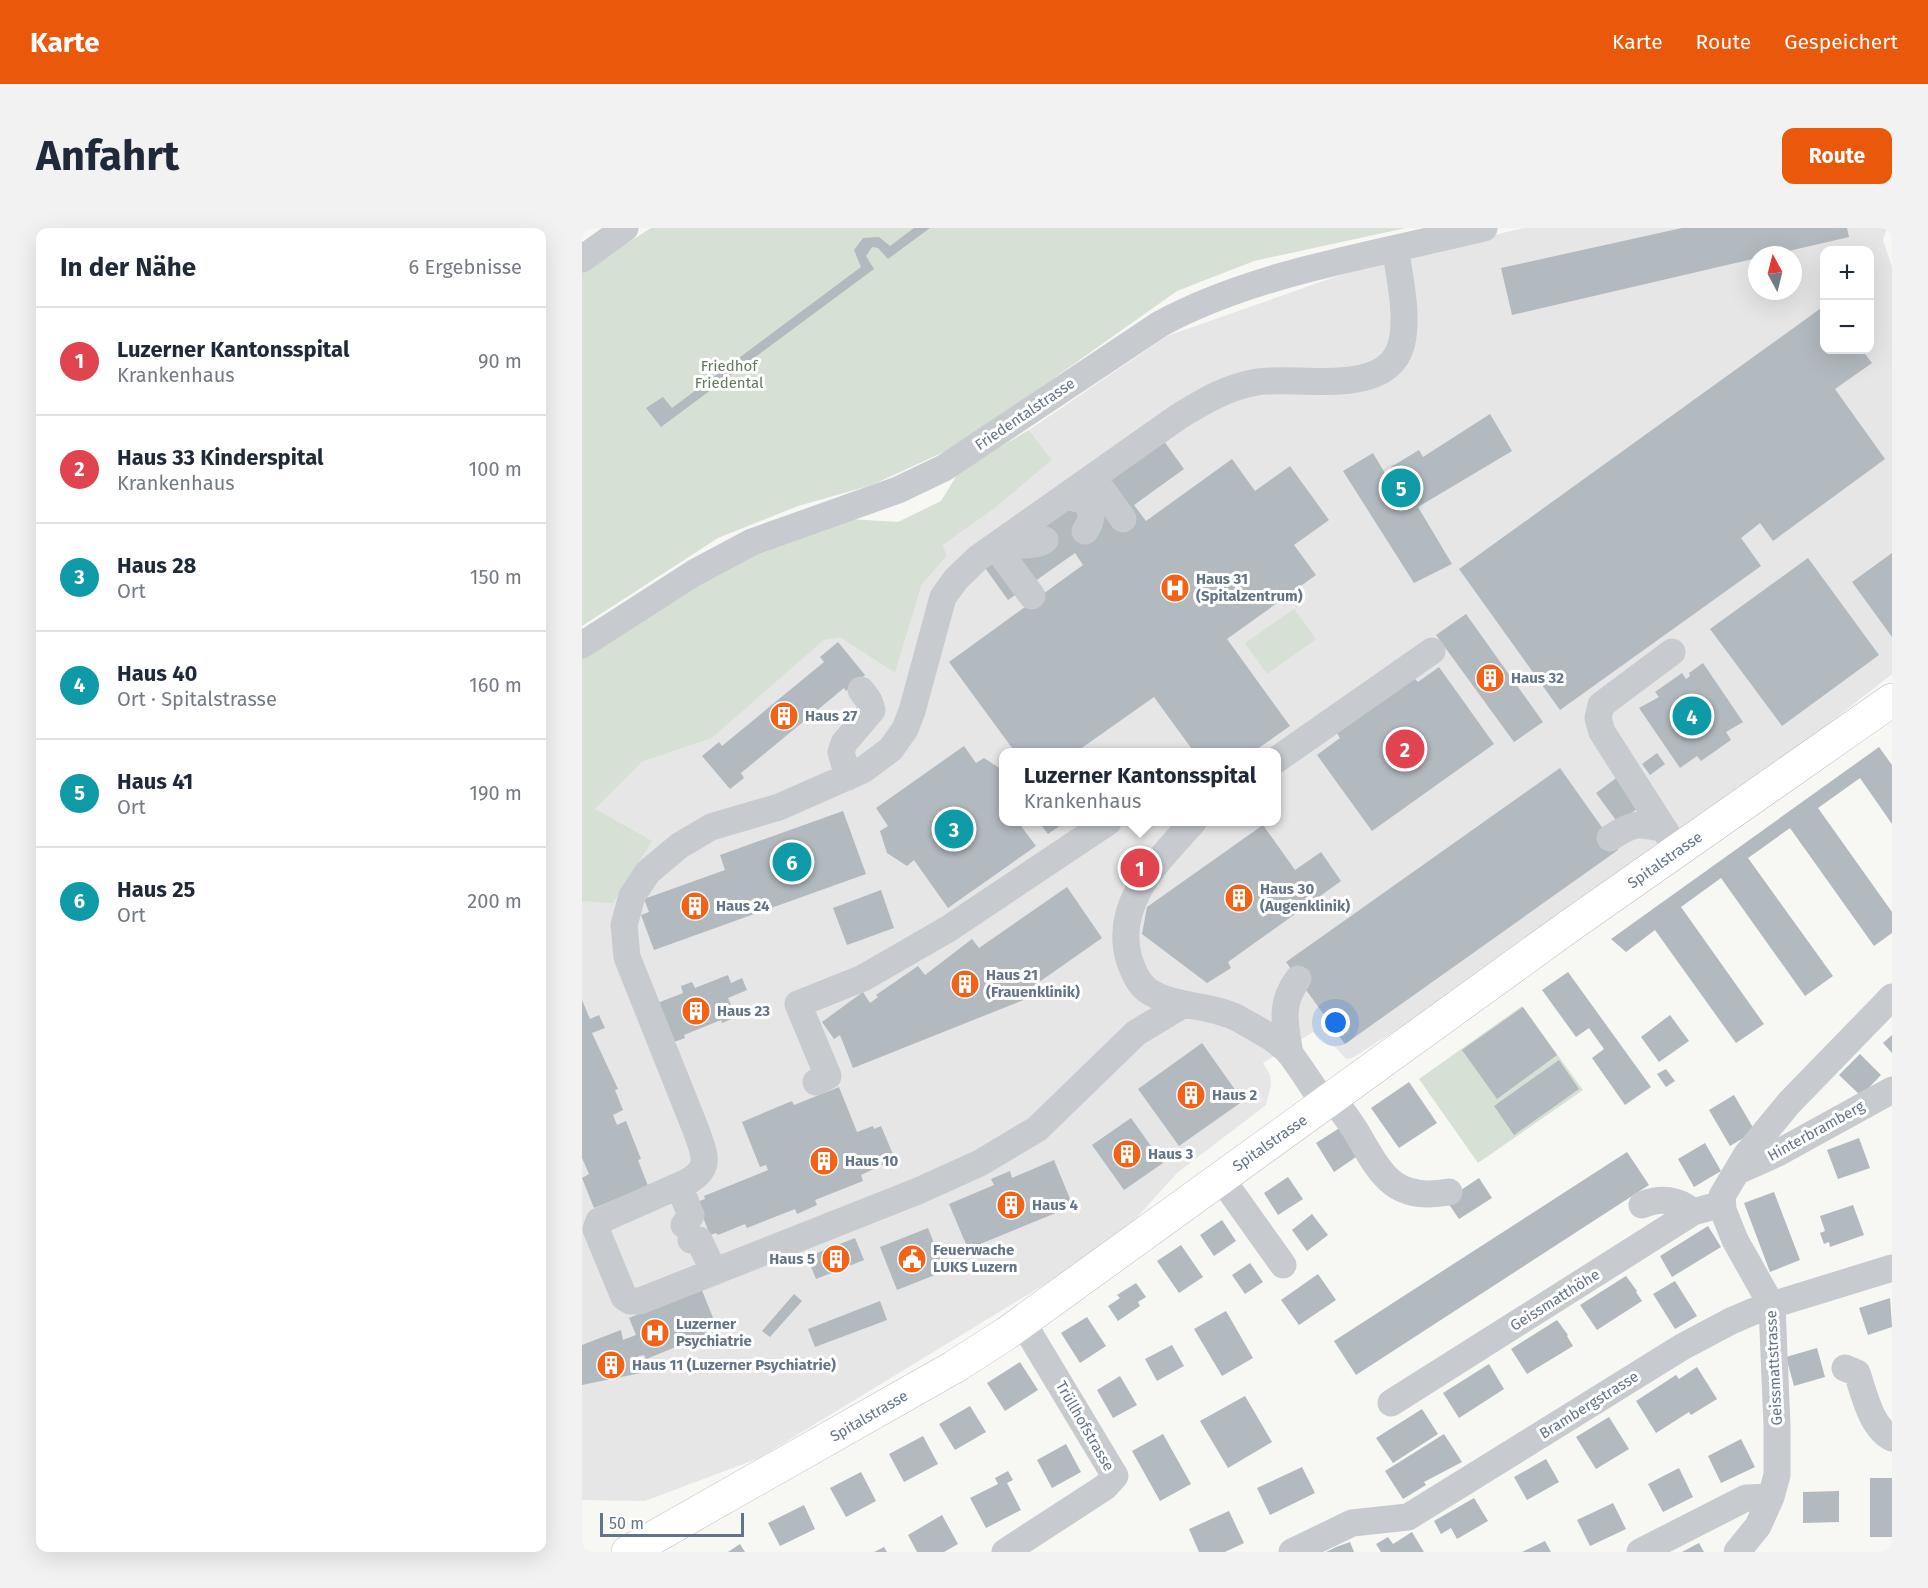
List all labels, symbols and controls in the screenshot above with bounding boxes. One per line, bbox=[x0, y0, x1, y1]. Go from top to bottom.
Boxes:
text: Karte bbox=[30, 26, 100, 59]
text: Karte bbox=[1612, 29, 1663, 55]
text: Route bbox=[1696, 29, 1751, 55]
text: Gespeichert bbox=[1784, 29, 1898, 55]
button: Route bbox=[1782, 128, 1892, 184]
text: Anfahrt bbox=[36, 131, 179, 181]
north arrow bbox=[1748, 246, 1802, 300]
map controls bbox=[1820, 246, 1874, 354]
button: + bbox=[1820, 246, 1874, 300]
text: In der Nähe bbox=[60, 252, 196, 283]
text: 6 Ergebnisse bbox=[409, 255, 522, 279]
button: − bbox=[1820, 300, 1874, 354]
text: Luzerner Kantonsspital bbox=[117, 336, 349, 363]
text: 1 bbox=[75, 349, 84, 373]
text: 90 m bbox=[478, 349, 522, 373]
park label: Friedhof Friedental bbox=[695, 357, 764, 392]
text: Krankenhaus bbox=[117, 363, 235, 387]
street label: Friedentalstrasse bbox=[972, 374, 1078, 454]
text: Haus 33 Kinderspital bbox=[117, 444, 324, 471]
text: 2 bbox=[74, 457, 85, 481]
text: 100 m bbox=[469, 457, 522, 481]
pin: 5 bbox=[1382, 466, 1420, 510]
text: Krankenhaus bbox=[117, 471, 235, 495]
text: Haus 28 bbox=[117, 552, 196, 579]
text: 3 bbox=[74, 565, 85, 589]
text: 150 m bbox=[470, 565, 522, 589]
place label: Haus 31 (Spitalzentrum) bbox=[1196, 570, 1303, 605]
hospital icon: Haus 31 (Spitalzentrum) bbox=[1159, 572, 1191, 604]
text: Ort bbox=[117, 579, 146, 603]
text: Haus 40 bbox=[117, 660, 197, 687]
building icon: Haus 32 bbox=[1474, 662, 1506, 694]
place label: Haus 32 bbox=[1511, 669, 1564, 687]
text: 4 bbox=[74, 673, 85, 697]
text: 160 m bbox=[469, 673, 522, 697]
text: Ort · Spitalstrasse bbox=[117, 687, 277, 711]
pin: 4 bbox=[1672, 694, 1712, 738]
building icon: Haus 27 bbox=[768, 700, 800, 732]
place label: Haus 27 bbox=[805, 707, 857, 725]
pin: 2 bbox=[1386, 726, 1424, 772]
popup bbox=[999, 748, 1281, 826]
text: Luzerner Kantonsspital bbox=[1024, 762, 1256, 789]
text: Haus 41 bbox=[117, 768, 193, 795]
text: 5 bbox=[74, 781, 85, 805]
text: 190 m bbox=[469, 781, 522, 805]
text: Krankenhaus bbox=[1024, 789, 1141, 813]
text: Ort bbox=[117, 795, 146, 819]
pin: 3 bbox=[934, 806, 974, 852]
street label: Spitalstrasse bbox=[1624, 828, 1706, 892]
pin: 6 bbox=[772, 840, 812, 884]
pin: 1 bbox=[1120, 846, 1160, 890]
text: Haus 25 bbox=[117, 876, 195, 903]
place label: Haus 30 (Augenklinik) bbox=[1260, 880, 1350, 915]
building icon: Haus 30 (Augenklinik) bbox=[1223, 882, 1255, 914]
text: 6 bbox=[74, 889, 85, 913]
text: 200 m bbox=[467, 889, 522, 913]
building icon: Haus 24 bbox=[679, 890, 711, 922]
place label: Haus 24 bbox=[716, 897, 770, 915]
text: Ort bbox=[117, 903, 146, 927]
place label: Haus 21 (Frauenklinik) bbox=[986, 966, 1080, 1001]
building icon: Haus 21 (Frauenklinik) bbox=[949, 968, 981, 1000]
building icon: Haus 23 bbox=[680, 995, 712, 1027]
place label: Haus 23 bbox=[717, 1002, 770, 1020]
your location bbox=[1321, 1008, 1350, 1037]
building icon: Haus 2 bbox=[1175, 1079, 1207, 1111]
place label: Haus 2 bbox=[1212, 1086, 1258, 1104]
street label: Hinterbramberg bbox=[1764, 1097, 1868, 1165]
street label: Spitalstrasse bbox=[1229, 1111, 1311, 1175]
building icon: Haus 3 bbox=[1111, 1138, 1143, 1170]
building icon: Haus 10 bbox=[808, 1145, 840, 1177]
place label: Haus 3 bbox=[1148, 1145, 1194, 1163]
place label: Haus 10 bbox=[845, 1152, 899, 1170]
building icon: Haus 4 bbox=[995, 1189, 1027, 1221]
place label: Haus 4 bbox=[1032, 1196, 1079, 1214]
place label: Feuerwache LUKS Luzern bbox=[933, 1241, 1017, 1276]
building icon: Haus 5 bbox=[820, 1243, 852, 1275]
public building icon: Feuerwache LUKS Luzern bbox=[896, 1243, 928, 1275]
place label: Haus 5 bbox=[769, 1250, 815, 1268]
street label: Geissmatthöhe bbox=[1507, 1265, 1603, 1335]
street label: Geissmattstrasse bbox=[1762, 1310, 1786, 1426]
place label: Luzerner Psychiatrie bbox=[676, 1315, 752, 1350]
hospital icon: Luzerner Psychiatrie bbox=[639, 1317, 671, 1349]
building icon: Haus 11 (Luzerner Psychiatrie) bbox=[595, 1349, 627, 1381]
place label: Haus 11 (Luzerner Psychiatrie) bbox=[632, 1356, 836, 1374]
street label: Brambergstrasse bbox=[1536, 1367, 1642, 1443]
street label: Trüllhofstrasse bbox=[1052, 1378, 1118, 1474]
street label: Spitalstrasse bbox=[827, 1387, 911, 1445]
scale bar bbox=[600, 1510, 744, 1538]
text: 50 m bbox=[609, 1514, 644, 1533]

